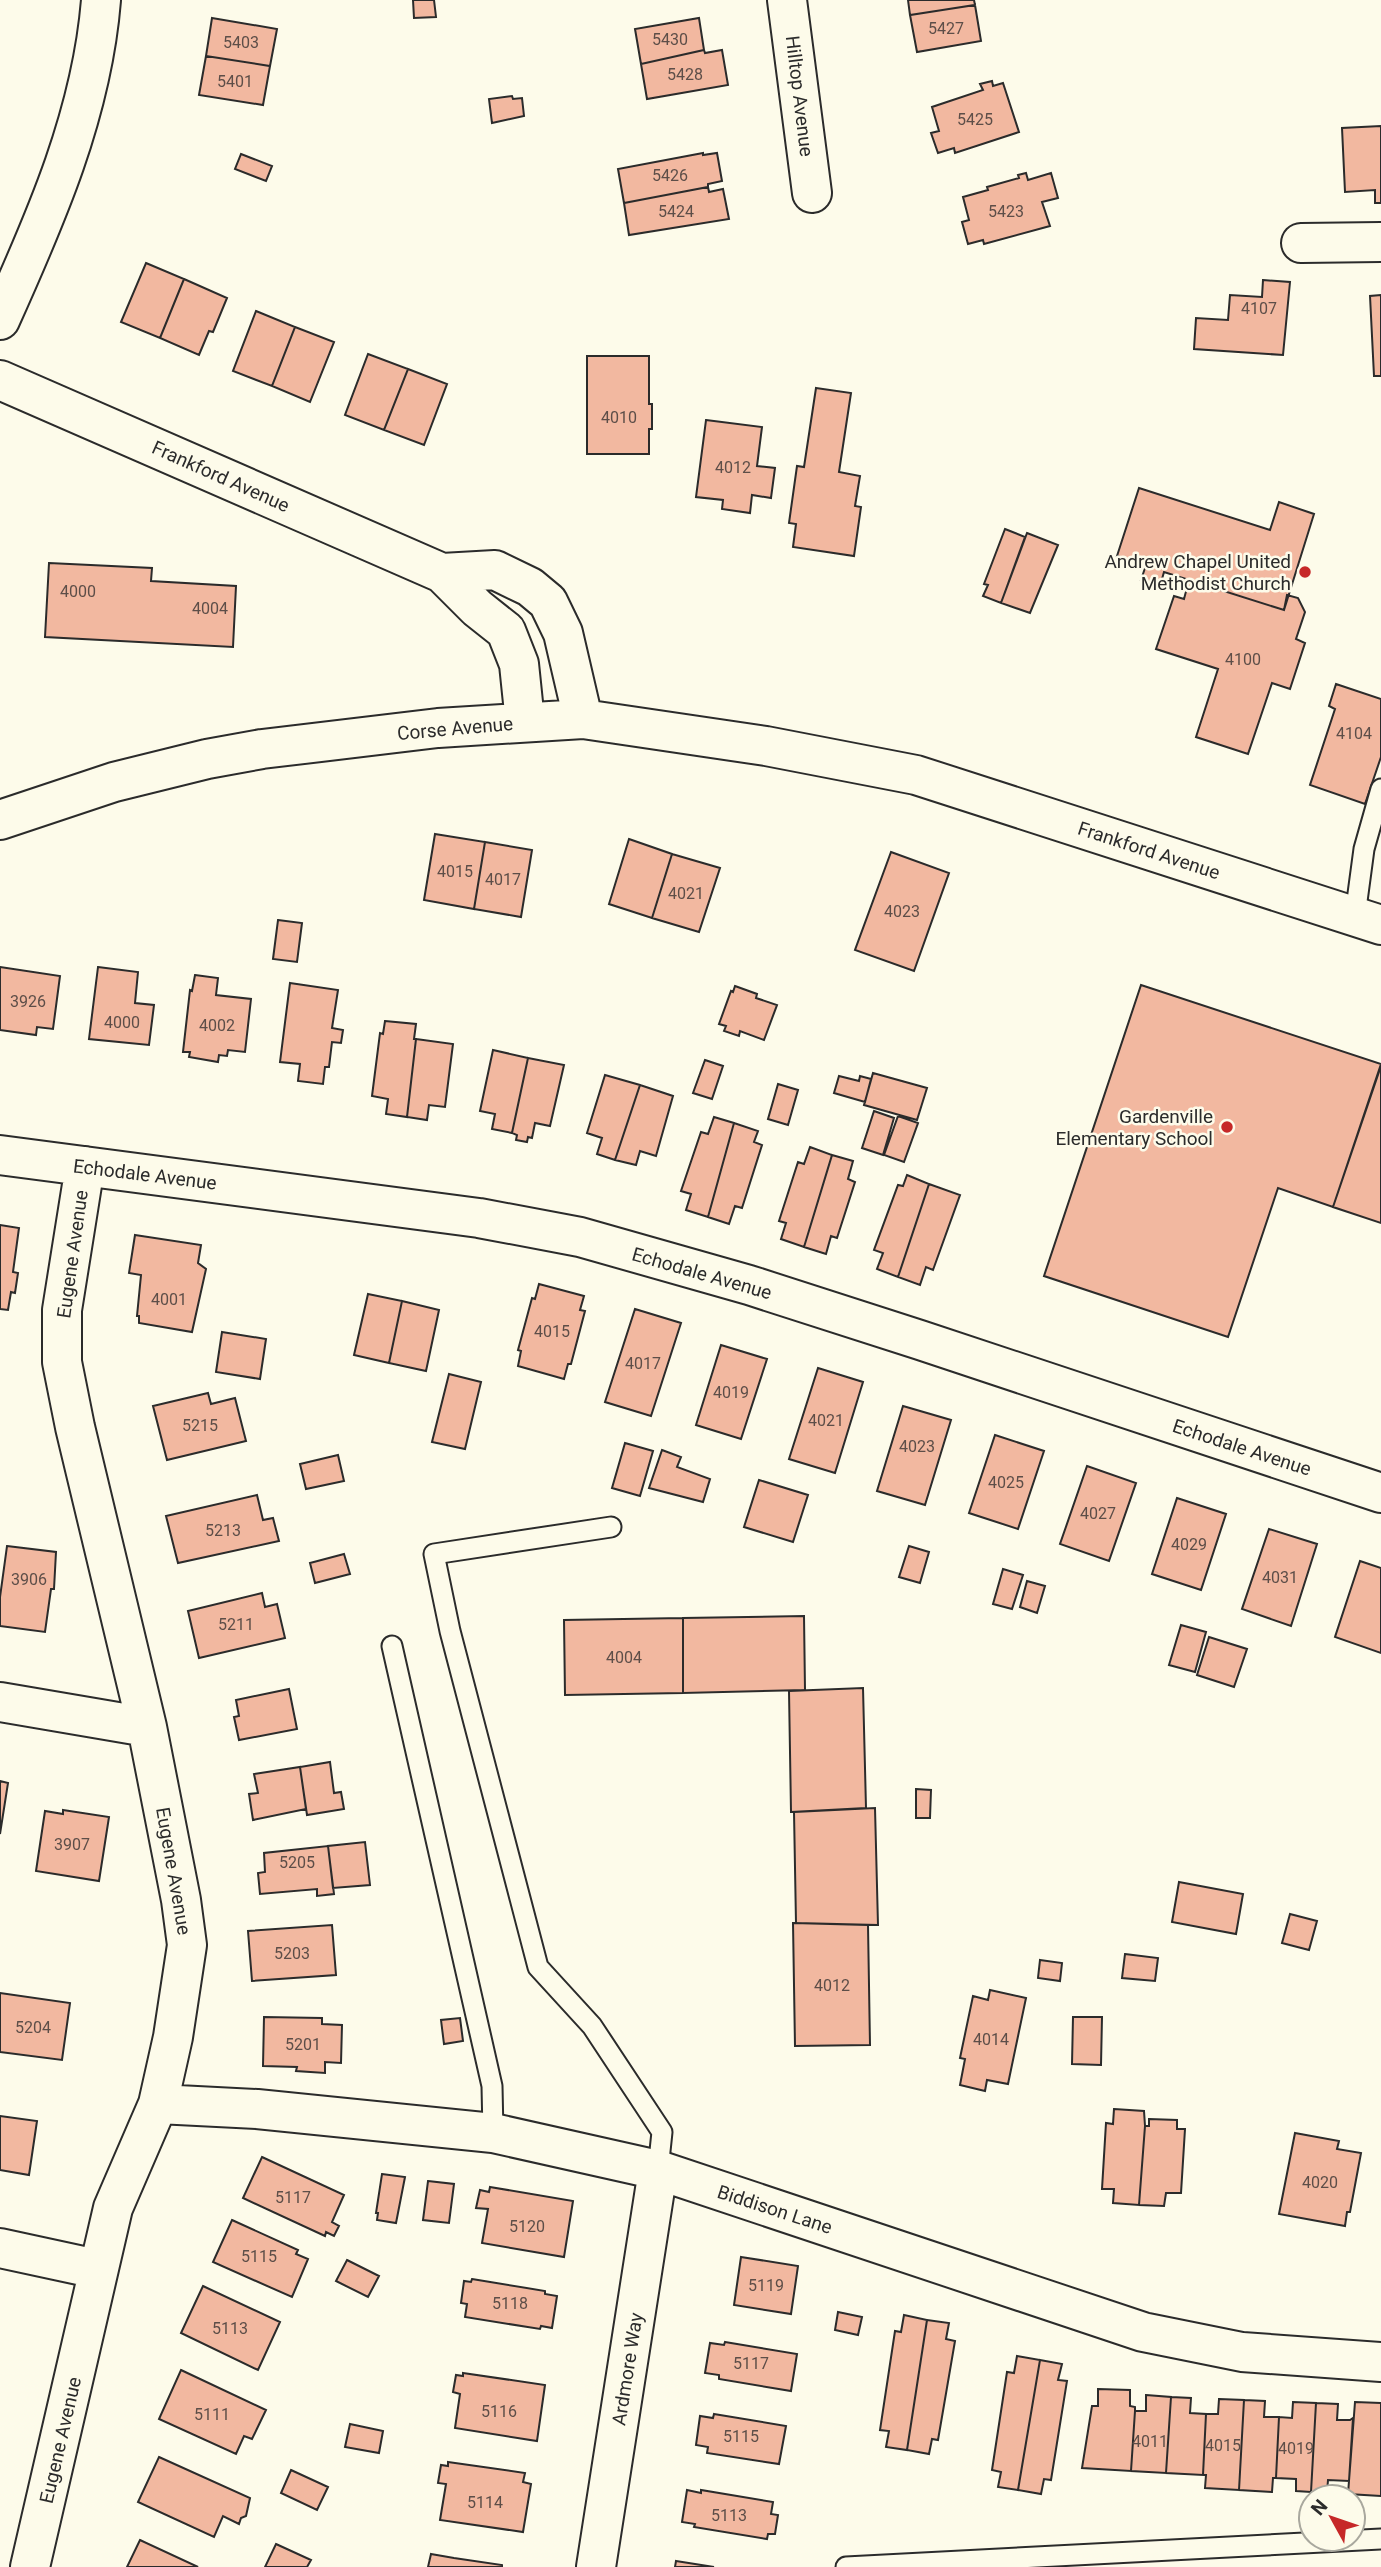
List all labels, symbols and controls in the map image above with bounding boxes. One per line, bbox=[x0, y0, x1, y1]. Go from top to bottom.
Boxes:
house number: 5427 bbox=[928, 19, 964, 38]
house number: 5430 bbox=[652, 30, 688, 49]
house number: 5403 bbox=[223, 33, 259, 52]
street label: Hilltop Avenue bbox=[781, 34, 818, 158]
house number: 5428 bbox=[667, 65, 703, 84]
house number: 5401 bbox=[217, 72, 253, 91]
house number: 5425 bbox=[957, 110, 993, 129]
house number: 5426 bbox=[652, 166, 688, 185]
house number: 5424 bbox=[658, 202, 694, 221]
house number: 5423 bbox=[988, 202, 1024, 221]
house number: 4107 bbox=[1241, 299, 1277, 318]
house number: 4010 bbox=[601, 408, 637, 427]
street label: Frankford Avenue bbox=[148, 436, 293, 517]
house number: 4012 bbox=[715, 458, 751, 477]
place label: Andrew Chapel United Methodist Church bbox=[1104, 550, 1291, 595]
marker: Andrew Chapel United Methodist Church bbox=[1297, 564, 1313, 580]
house number: 4000 bbox=[60, 582, 96, 601]
house number: 4004 bbox=[192, 599, 228, 618]
house number: 4100 bbox=[1225, 650, 1261, 669]
street label: Corse Avenue bbox=[396, 712, 514, 745]
house number: 4104 bbox=[1336, 724, 1372, 743]
street label: Frankford Avenue bbox=[1075, 817, 1223, 884]
house number: 4015 bbox=[437, 862, 473, 881]
house number: 4017 bbox=[485, 870, 521, 889]
house number: 4021 bbox=[668, 884, 704, 903]
house number: 4023 bbox=[884, 902, 920, 921]
house number: 3926 bbox=[10, 992, 46, 1011]
house number: 4000 bbox=[104, 1013, 140, 1032]
house number: 4002 bbox=[199, 1016, 235, 1035]
place label: Gardenville Elementary School bbox=[1055, 1105, 1213, 1150]
marker: Gardenville Elementary School bbox=[1219, 1119, 1235, 1135]
street label: Echodale Avenue bbox=[72, 1154, 218, 1195]
street label: Eugene Avenue bbox=[52, 1188, 93, 1320]
street label: Echodale Avenue bbox=[629, 1243, 774, 1304]
house number: 4001 bbox=[151, 1290, 187, 1309]
house number: 4015 bbox=[534, 1322, 570, 1341]
house number: 4017 bbox=[625, 1354, 661, 1373]
house number: 4019 bbox=[713, 1383, 749, 1402]
house number: 4021 bbox=[808, 1411, 844, 1430]
street label: Echodale Avenue bbox=[1170, 1414, 1314, 1481]
house number: 5215 bbox=[182, 1416, 218, 1435]
house number: 4023 bbox=[899, 1437, 935, 1456]
house number: 4025 bbox=[988, 1473, 1024, 1492]
house number: 4027 bbox=[1080, 1504, 1116, 1523]
house number: 5213 bbox=[205, 1521, 241, 1540]
house number: 4029 bbox=[1171, 1535, 1207, 1554]
house number: 4031 bbox=[1262, 1568, 1298, 1587]
house number: 3906 bbox=[11, 1570, 47, 1589]
house number: 5211 bbox=[218, 1615, 254, 1634]
house number: 4004 bbox=[606, 1648, 642, 1667]
street label: Eugene Avenue bbox=[151, 1805, 196, 1937]
house number: 3907 bbox=[54, 1835, 90, 1854]
house number: 5205 bbox=[279, 1853, 315, 1872]
house number: 5203 bbox=[274, 1944, 310, 1963]
house number: 4012 bbox=[814, 1976, 850, 1995]
house number: 5204 bbox=[15, 2018, 51, 2037]
house number: 4014 bbox=[973, 2030, 1009, 2049]
house number: 5201 bbox=[285, 2035, 321, 2054]
house number: 4020 bbox=[1302, 2173, 1338, 2192]
street label: Biddison Lane bbox=[714, 2180, 835, 2239]
house number: 5117 bbox=[275, 2188, 311, 2207]
house number: 5120 bbox=[509, 2217, 545, 2236]
house number: 5115 bbox=[241, 2247, 277, 2266]
house number: 5119 bbox=[748, 2276, 784, 2295]
house number: 5118 bbox=[492, 2294, 528, 2313]
street label: Ardmore Way bbox=[607, 2311, 648, 2427]
house number: 5113 bbox=[212, 2319, 248, 2338]
house number: 5117 bbox=[733, 2354, 769, 2373]
street label: Eugene Avenue bbox=[35, 2375, 86, 2506]
house number: 5116 bbox=[481, 2402, 517, 2421]
house number: 5111 bbox=[194, 2405, 230, 2424]
house number: 5115 bbox=[723, 2427, 759, 2446]
house number: 4011 bbox=[1132, 2432, 1168, 2451]
house number: 4015 bbox=[1205, 2436, 1241, 2455]
house number: 4019 bbox=[1278, 2439, 1314, 2458]
north arrow bbox=[1297, 2483, 1367, 2553]
house number: 5114 bbox=[467, 2493, 503, 2512]
text: N bbox=[1306, 2495, 1332, 2520]
house number: 5113 bbox=[711, 2506, 747, 2525]

